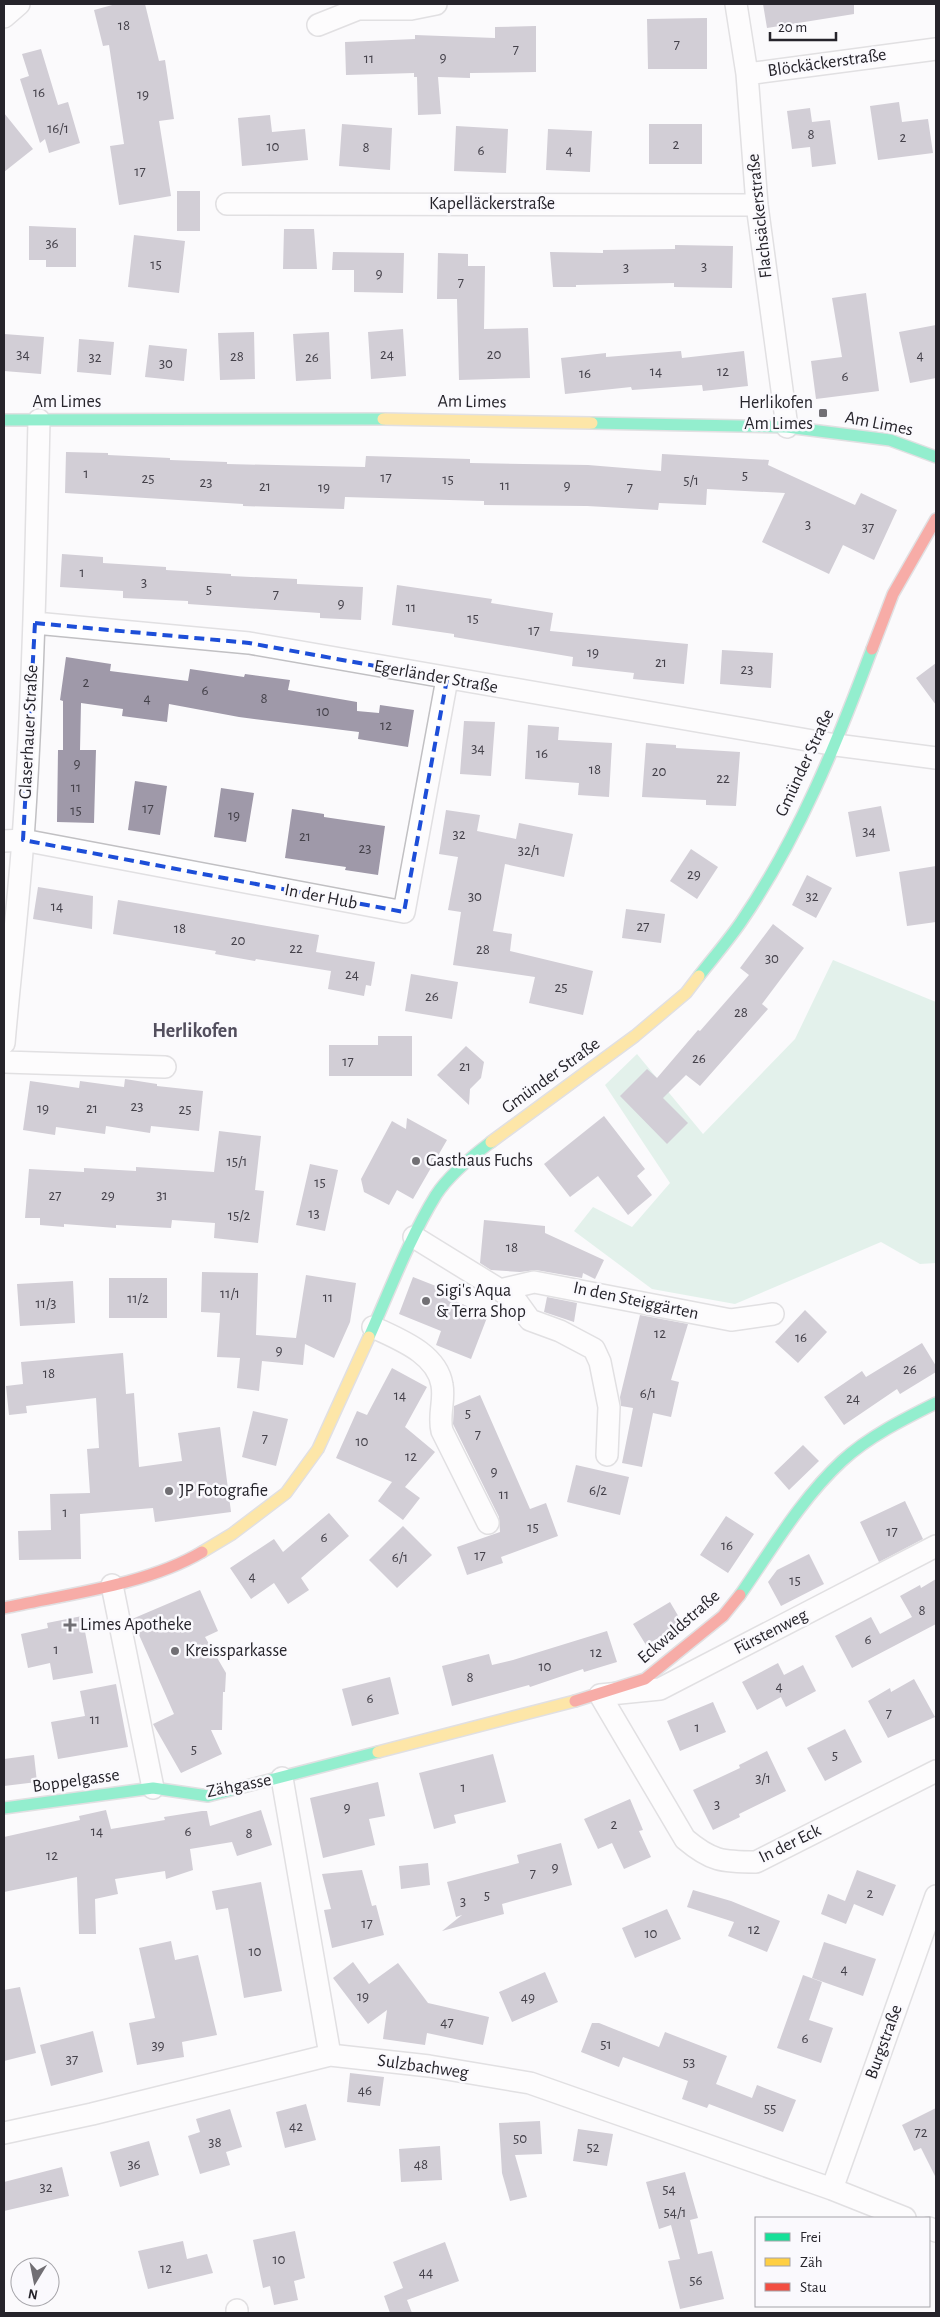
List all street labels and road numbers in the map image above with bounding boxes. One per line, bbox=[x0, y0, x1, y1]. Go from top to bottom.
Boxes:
street label: Blöckäckerstraße bbox=[767, 46, 887, 80]
street label: Flachsäckerstraße bbox=[744, 153, 776, 279]
street label: Kapelläckerstraße bbox=[429, 195, 555, 213]
street label: Am Limes bbox=[437, 392, 507, 412]
street label: Am Limes bbox=[33, 393, 101, 411]
street label: Am Limes bbox=[844, 409, 914, 439]
street label: Egerländer Straße bbox=[373, 657, 499, 697]
street label: Glaserhauer Straße bbox=[16, 664, 42, 800]
street label: Gmünder Straße bbox=[772, 707, 838, 819]
street label: In der Hub bbox=[283, 881, 359, 913]
street label: Gmünder Straße bbox=[499, 1035, 603, 1117]
street label: In den Steiggärten bbox=[572, 1279, 700, 1323]
street label: Eckwaldstraße bbox=[635, 1587, 723, 1667]
street label: Fürstenweg bbox=[731, 1606, 811, 1658]
street label: Boppelgasse bbox=[31, 1766, 121, 1796]
street label: Zähgasse bbox=[205, 1771, 273, 1801]
street label: In der Eck bbox=[756, 1821, 825, 1867]
street label: Burgstraße bbox=[862, 2002, 906, 2082]
street label: Sulzbachweg bbox=[376, 2052, 470, 2082]

